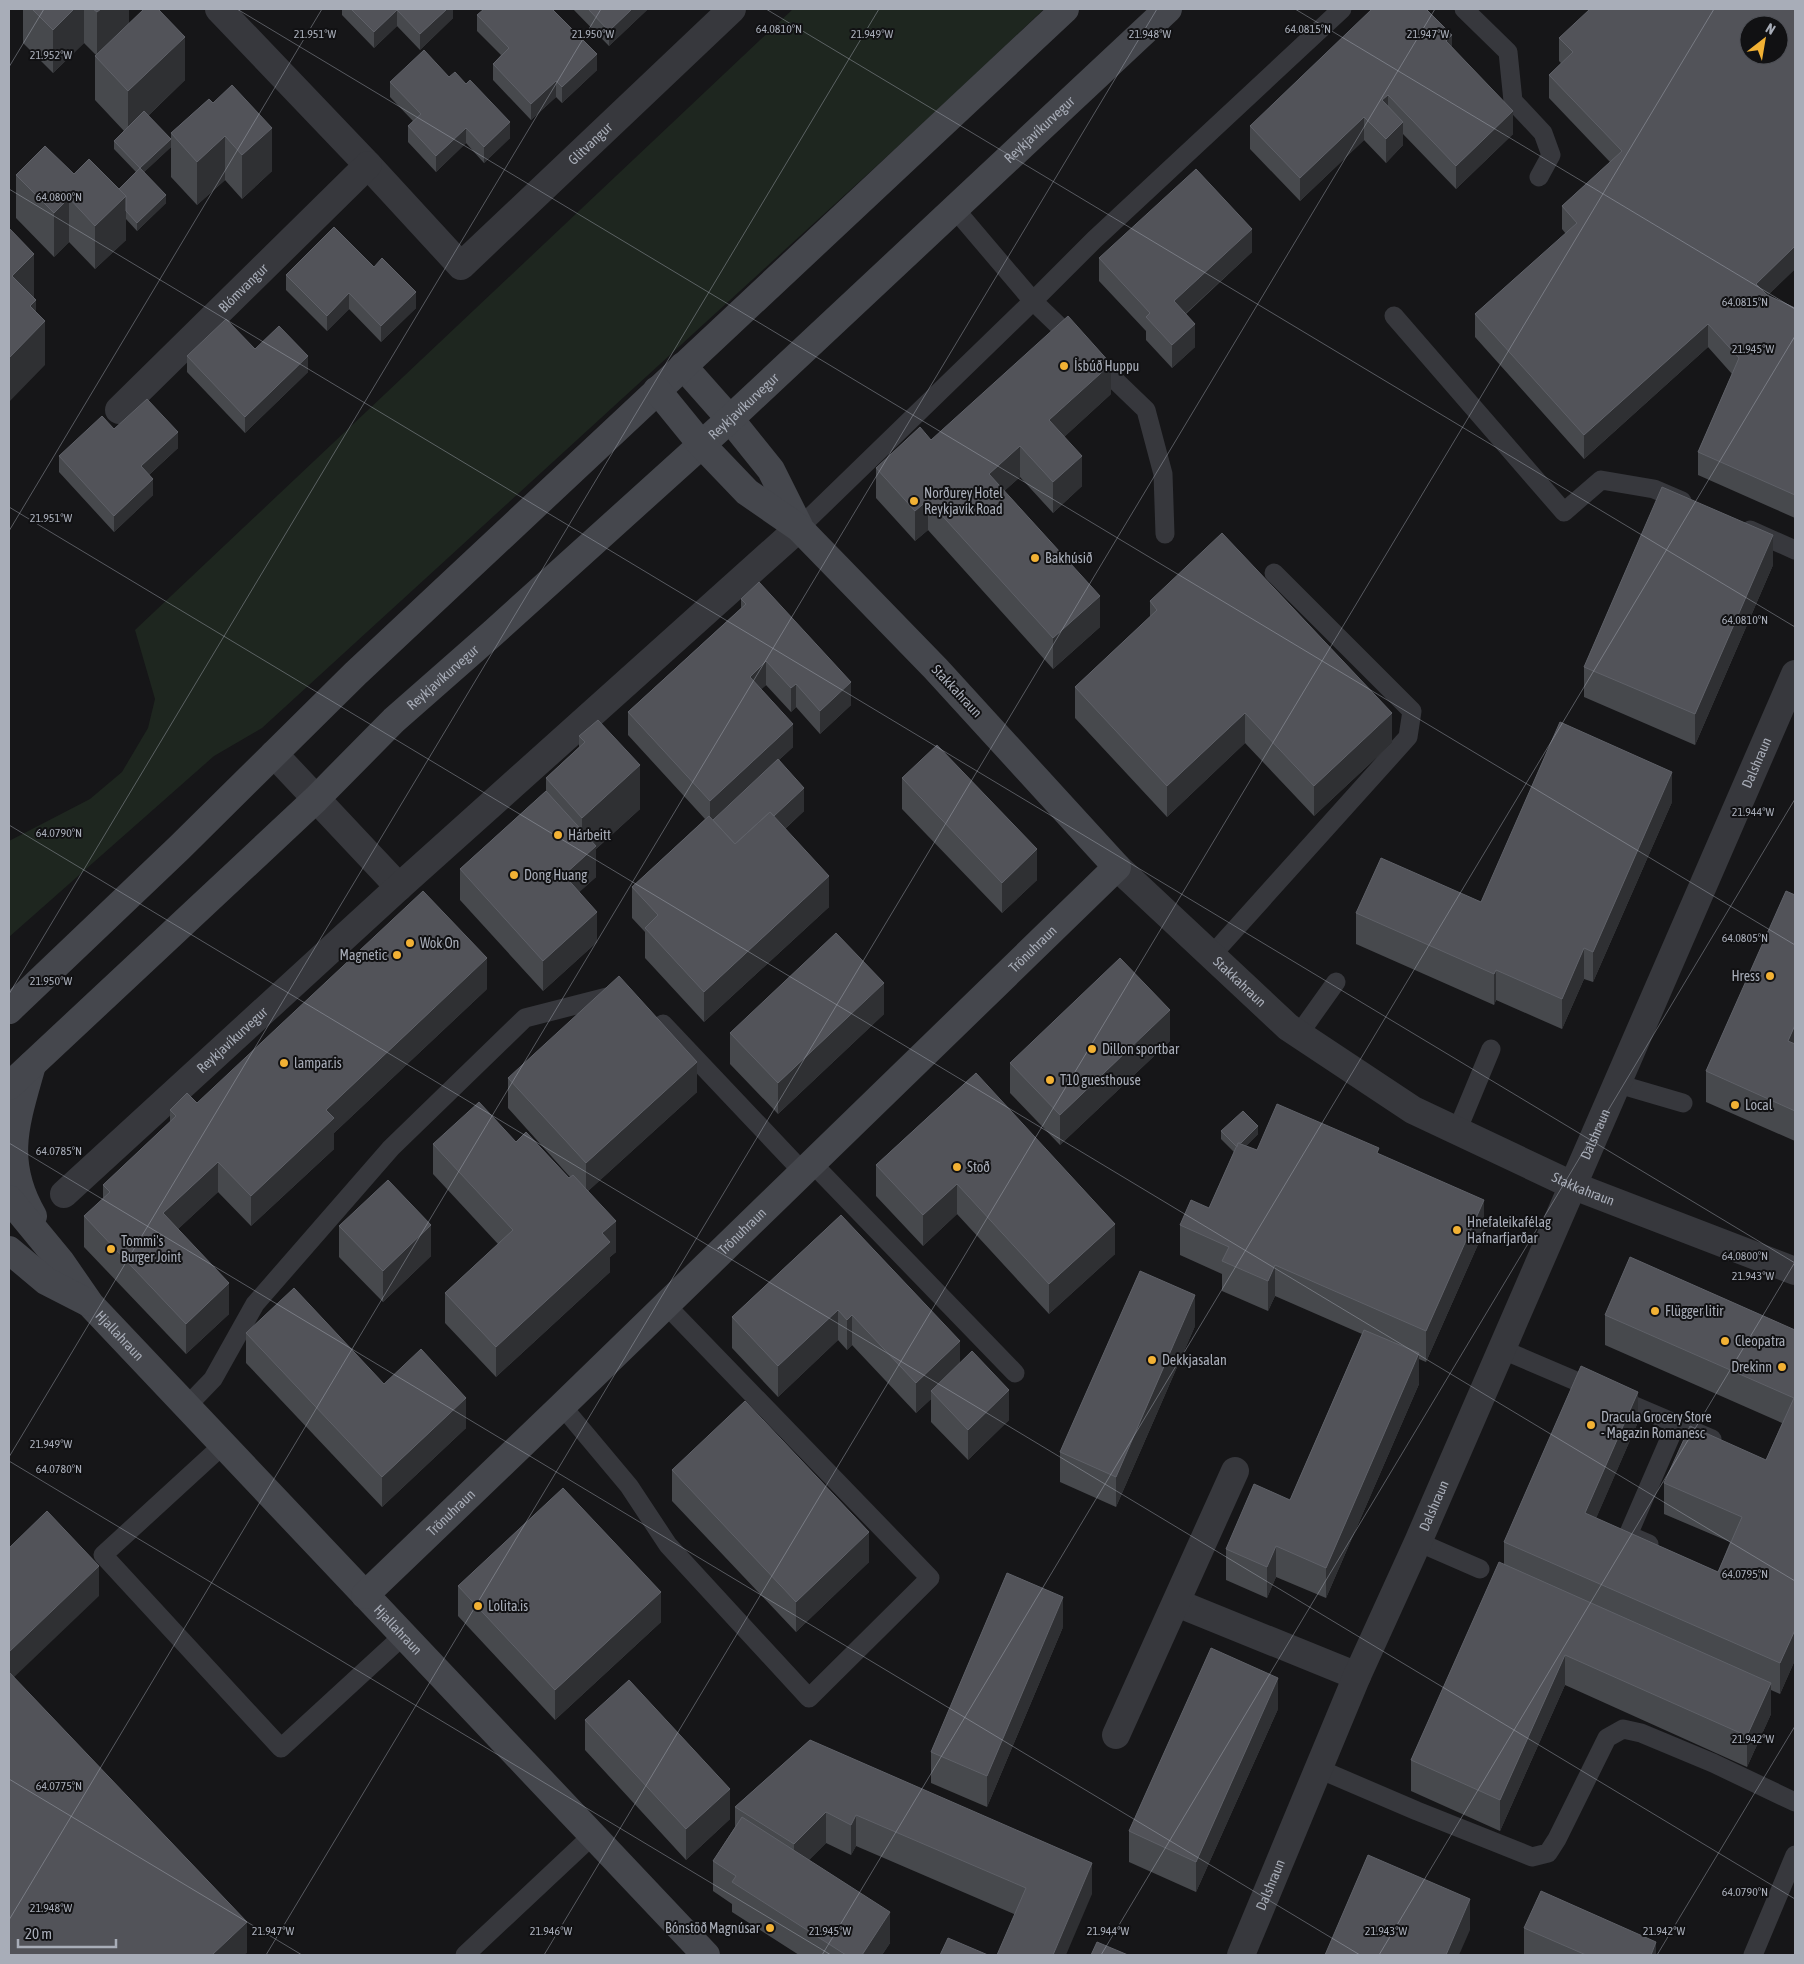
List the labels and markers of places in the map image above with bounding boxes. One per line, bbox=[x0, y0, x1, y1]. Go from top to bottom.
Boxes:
place label: Ísbúð Huppu bbox=[1074, 358, 1139, 374]
marker: Ísbúð Huppu bbox=[1058, 360, 1070, 372]
place label: Norðurey Hotel Reykjavík Road bbox=[924, 485, 1003, 517]
marker: Norðurey Hotel Reykjavík Road bbox=[908, 495, 920, 507]
place label: Bakhúsið bbox=[1045, 550, 1093, 566]
marker: Bakhúsið bbox=[1029, 552, 1041, 564]
place label: Hárbeitt bbox=[568, 827, 611, 843]
marker: Hárbeitt bbox=[552, 829, 564, 841]
place label: Dong Huang bbox=[524, 867, 587, 883]
marker: Dong Huang bbox=[508, 869, 520, 881]
place label: Wok On bbox=[420, 935, 459, 951]
marker: Wok On bbox=[404, 937, 416, 949]
place label: Magnetic bbox=[340, 947, 388, 963]
marker: Magnetic bbox=[391, 949, 403, 961]
place label: Hress bbox=[1731, 968, 1760, 984]
marker: Hress bbox=[1764, 970, 1776, 982]
place label: Dillon sportbar bbox=[1102, 1041, 1180, 1057]
marker: Dillon sportbar bbox=[1086, 1043, 1098, 1055]
place label: lampar.is bbox=[294, 1055, 342, 1071]
marker: lampar.is bbox=[278, 1057, 290, 1069]
place label: T10 guesthouse bbox=[1060, 1072, 1141, 1088]
marker: T10 guesthouse bbox=[1044, 1074, 1056, 1086]
place label: Local bbox=[1745, 1097, 1773, 1113]
marker: Local bbox=[1729, 1099, 1741, 1111]
place label: Stoð bbox=[967, 1159, 990, 1175]
marker: Stoð bbox=[951, 1161, 963, 1173]
place label: Hnefaleikafélag Hafnarfjarðar bbox=[1467, 1214, 1551, 1246]
marker: Hnefaleikafélag Hafnarfjarðar bbox=[1451, 1224, 1463, 1236]
place label: Tommi's Burger Joint bbox=[121, 1233, 181, 1265]
marker: Tommi's Burger Joint bbox=[105, 1243, 117, 1255]
place label: Flügger litir bbox=[1665, 1303, 1724, 1319]
marker: Flügger litir bbox=[1649, 1305, 1661, 1317]
place label: Cleopatra bbox=[1735, 1333, 1785, 1349]
marker: Cleopatra bbox=[1719, 1335, 1731, 1347]
place label: Dekkjasalan bbox=[1162, 1352, 1227, 1368]
marker: Dekkjasalan bbox=[1146, 1354, 1158, 1366]
place label: Drekinn bbox=[1731, 1359, 1772, 1375]
marker: Drekinn bbox=[1776, 1361, 1788, 1373]
place label: Dracula Grocery Store - Magazin Romanesc bbox=[1601, 1409, 1712, 1441]
marker: Dracula Grocery Store - Magazin Romanesc bbox=[1585, 1419, 1597, 1431]
place label: Lolita.is bbox=[488, 1598, 528, 1614]
marker: Lolita.is bbox=[472, 1600, 484, 1612]
place label: Bónstöð Magnúsar bbox=[665, 1920, 761, 1936]
marker: Bónstöð Magnúsar bbox=[764, 1922, 776, 1934]

